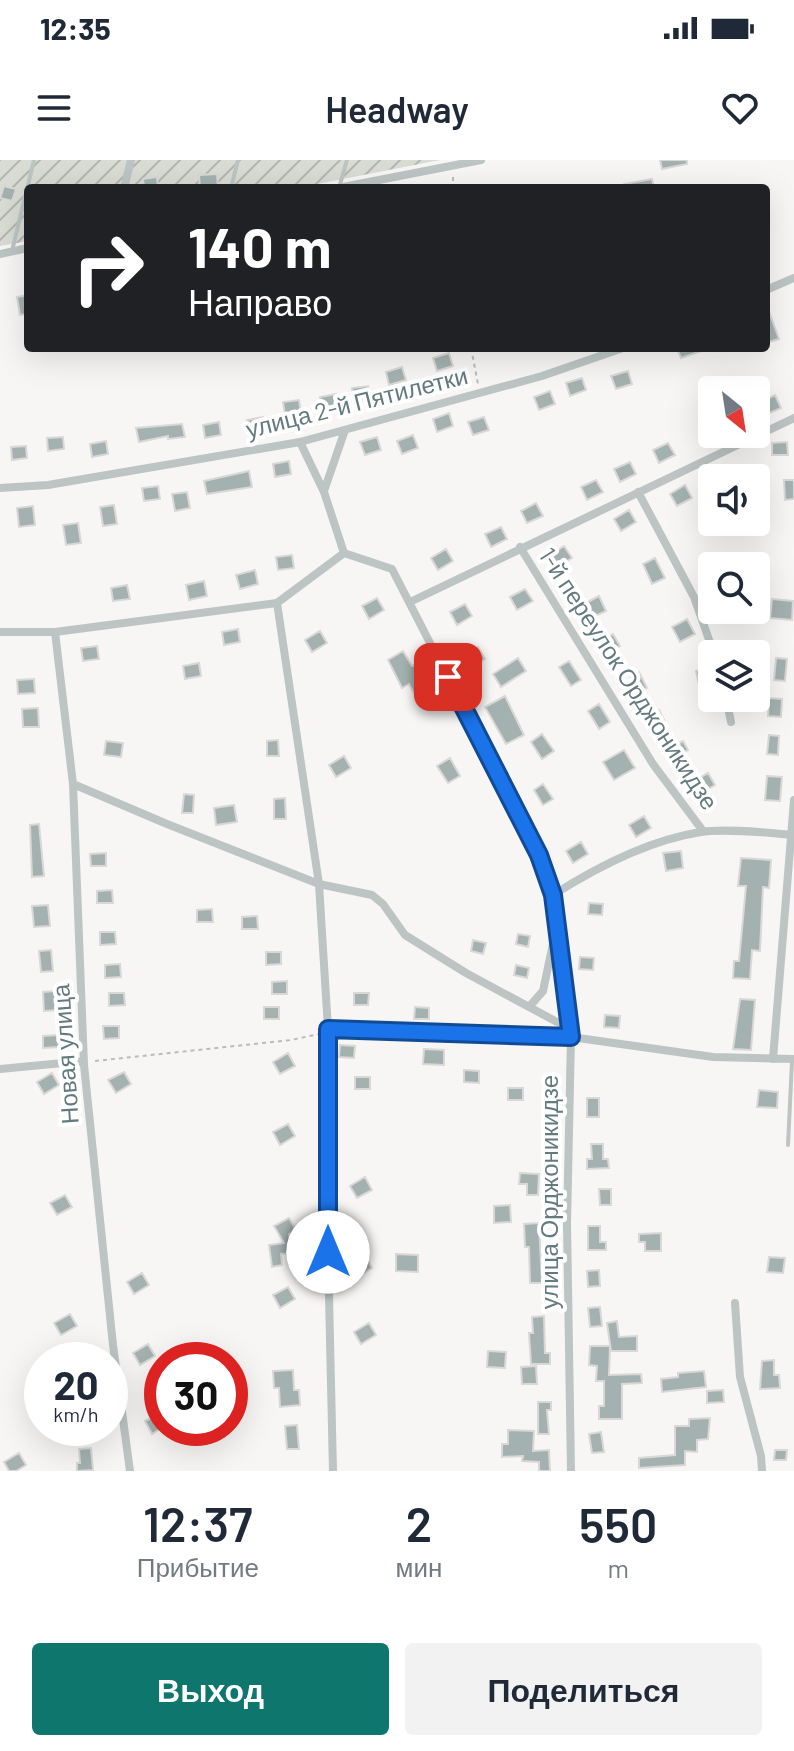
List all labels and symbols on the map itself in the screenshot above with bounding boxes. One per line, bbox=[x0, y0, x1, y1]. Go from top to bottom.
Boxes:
street label: улица 2-й Пятилетки bbox=[243, 360, 470, 443]
north arrow bbox=[698, 376, 770, 448]
street label: 1-й переулок Орджоникидзе bbox=[534, 542, 725, 815]
pin bbox=[414, 643, 482, 711]
street label: Новая улица bbox=[45, 982, 84, 1125]
street label: улица Орджоникидзе bbox=[534, 1075, 563, 1309]
position arrow bbox=[286, 1210, 370, 1294]
speed limit sign: 30 bbox=[144, 1342, 248, 1446]

